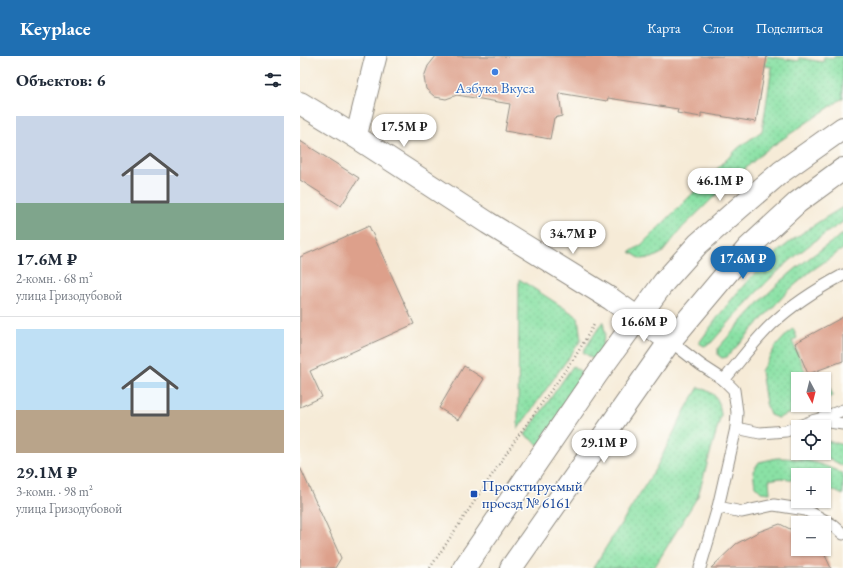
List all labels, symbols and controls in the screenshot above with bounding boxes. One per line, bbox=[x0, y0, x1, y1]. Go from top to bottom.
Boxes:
text: Keyplace bbox=[20, 16, 91, 41]
text: Карта bbox=[647, 19, 681, 37]
text: Слои bbox=[703, 19, 734, 37]
text: Поделиться bbox=[756, 19, 823, 37]
marker: Азбука Вкуса bbox=[490, 67, 500, 77]
text: Объектов: 6 bbox=[16, 69, 106, 91]
icon: filters bbox=[262, 69, 284, 91]
place label: Азбука Вкуса bbox=[454, 78, 535, 97]
pin: 17.5M ₽ bbox=[367, 114, 441, 148]
text: 17.5M ₽ bbox=[381, 118, 427, 135]
icon: home bbox=[114, 142, 186, 214]
pin: 46.1M ₽ bbox=[683, 168, 757, 202]
text: 46.1M ₽ bbox=[697, 172, 743, 189]
pin: 34.7M ₽ bbox=[536, 221, 610, 255]
text: 34.7M ₽ bbox=[550, 225, 596, 242]
pin: 17.6M ₽ bbox=[706, 246, 780, 280]
text: 17.6M ₽ bbox=[16, 248, 77, 270]
text: 17.6M ₽ bbox=[720, 250, 766, 267]
text: 2-комн. · 68 m² bbox=[16, 270, 93, 287]
text: улица Гризодубовой bbox=[16, 287, 122, 304]
pin: 16.6M ₽ bbox=[607, 309, 681, 343]
text: 16.6M ₽ bbox=[621, 313, 667, 330]
icon: home bbox=[114, 355, 186, 427]
north arrow bbox=[791, 372, 831, 412]
map controls bbox=[791, 372, 831, 556]
button: locate bbox=[791, 420, 831, 460]
pin: 29.1M ₽ bbox=[567, 430, 641, 464]
text: 29.1M ₽ bbox=[581, 434, 627, 451]
text: 29.1M ₽ bbox=[16, 461, 77, 483]
button: + bbox=[791, 468, 831, 508]
place label: Проектируемый проезд № 6161 bbox=[482, 476, 583, 512]
text: 3-комн. · 98 m² bbox=[16, 483, 93, 500]
marker: Проектируемый проезд № 6161 bbox=[469, 489, 479, 499]
text: улица Гризодубовой bbox=[16, 500, 122, 517]
button: − bbox=[791, 516, 831, 556]

